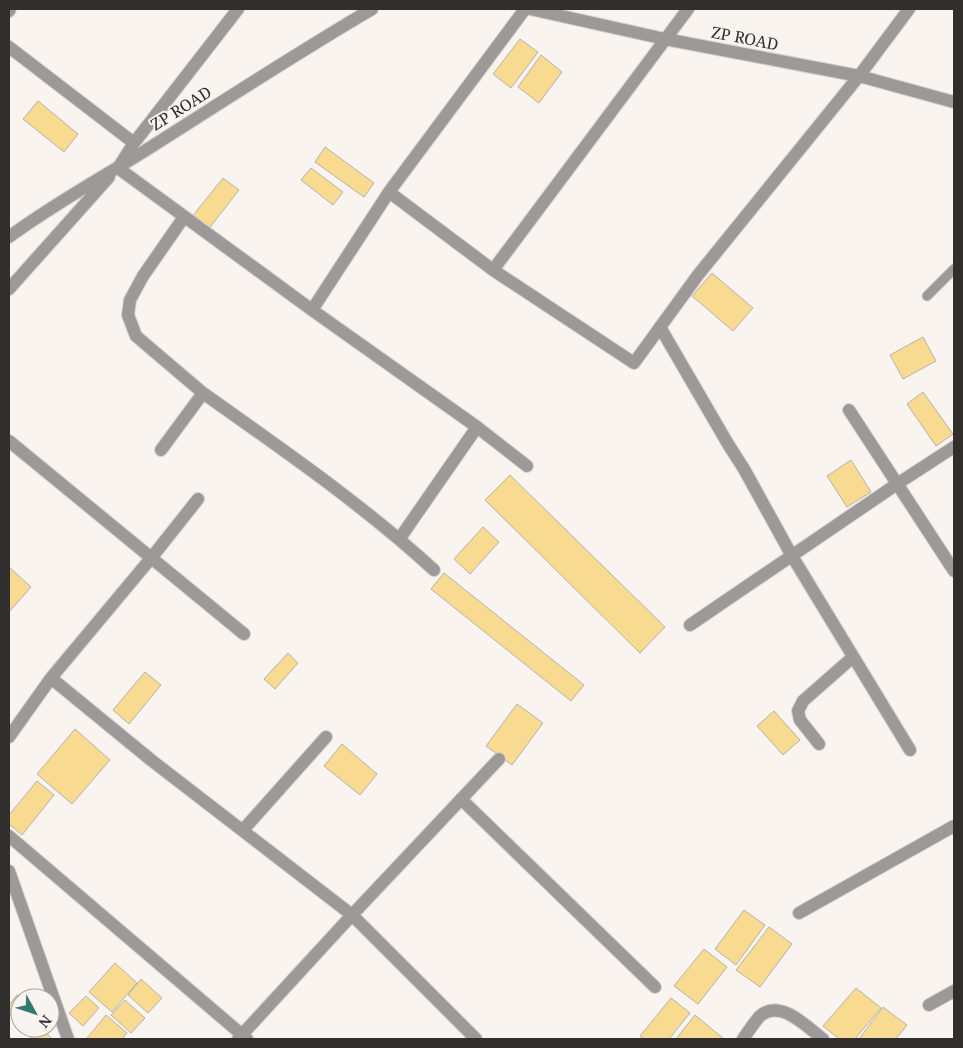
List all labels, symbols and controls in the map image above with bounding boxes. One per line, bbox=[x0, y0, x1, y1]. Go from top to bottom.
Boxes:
street label: ZP ROAD bbox=[710, 21, 780, 55]
street label: ZP ROAD bbox=[146, 81, 216, 135]
north arrow bbox=[10, 988, 60, 1038]
text: N bbox=[35, 1011, 56, 1032]

